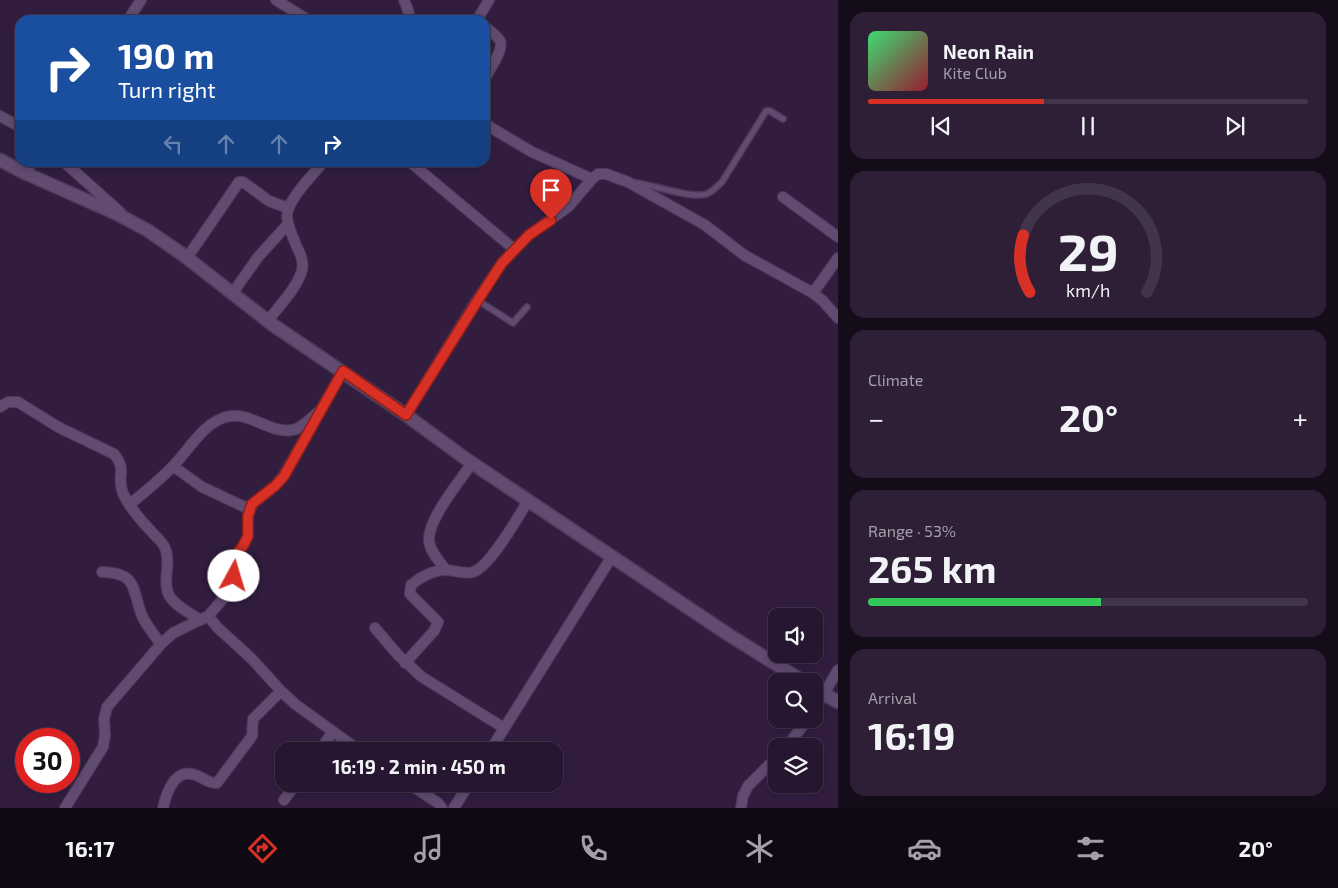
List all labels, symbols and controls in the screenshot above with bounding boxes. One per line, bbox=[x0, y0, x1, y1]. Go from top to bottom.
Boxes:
text: 190 m bbox=[118, 34, 214, 76]
icon: right bbox=[35, 35, 100, 100]
text: Neon Rain bbox=[943, 40, 1034, 63]
text: Kite Club bbox=[943, 63, 1007, 82]
text: Turn right bbox=[118, 76, 216, 102]
icon: previous bbox=[927, 112, 955, 140]
icon: pause bbox=[1074, 112, 1102, 140]
icon: next bbox=[1221, 112, 1249, 140]
icon: left bbox=[159, 130, 187, 158]
icon: ahead bbox=[212, 130, 240, 158]
icon: ahead bbox=[265, 130, 293, 158]
icon: right bbox=[318, 130, 346, 158]
pin bbox=[530, 169, 572, 220]
icon: arrive bbox=[537, 176, 565, 204]
text: 29 bbox=[1058, 219, 1118, 281]
text: km/h bbox=[1066, 279, 1110, 301]
text: Climate bbox=[868, 370, 923, 389]
text: 20° bbox=[1059, 394, 1118, 440]
text: − bbox=[868, 401, 884, 435]
text: + bbox=[1293, 401, 1308, 435]
text: Range · 53% bbox=[868, 521, 956, 540]
text: 265 km bbox=[868, 545, 996, 591]
position arrow bbox=[207, 549, 259, 601]
map controls bbox=[768, 608, 823, 793]
button: sound bbox=[768, 608, 823, 663]
button: search bbox=[768, 673, 823, 728]
text: Arrival bbox=[868, 688, 917, 707]
text: 16:19 bbox=[868, 712, 955, 758]
speed limit sign: 30 bbox=[15, 728, 80, 793]
button: layers bbox=[768, 738, 823, 793]
text: 16:19 · 2 min · 450 m bbox=[332, 755, 506, 778]
icon: directions bbox=[245, 831, 280, 866]
icon: music bbox=[411, 831, 446, 866]
icon: phone bbox=[576, 831, 611, 866]
icon: climate bbox=[742, 831, 777, 866]
icon: car bbox=[907, 831, 942, 866]
icon: filters bbox=[1073, 831, 1108, 866]
text: 16:17 bbox=[65, 835, 115, 861]
text: 20° bbox=[1238, 835, 1273, 861]

